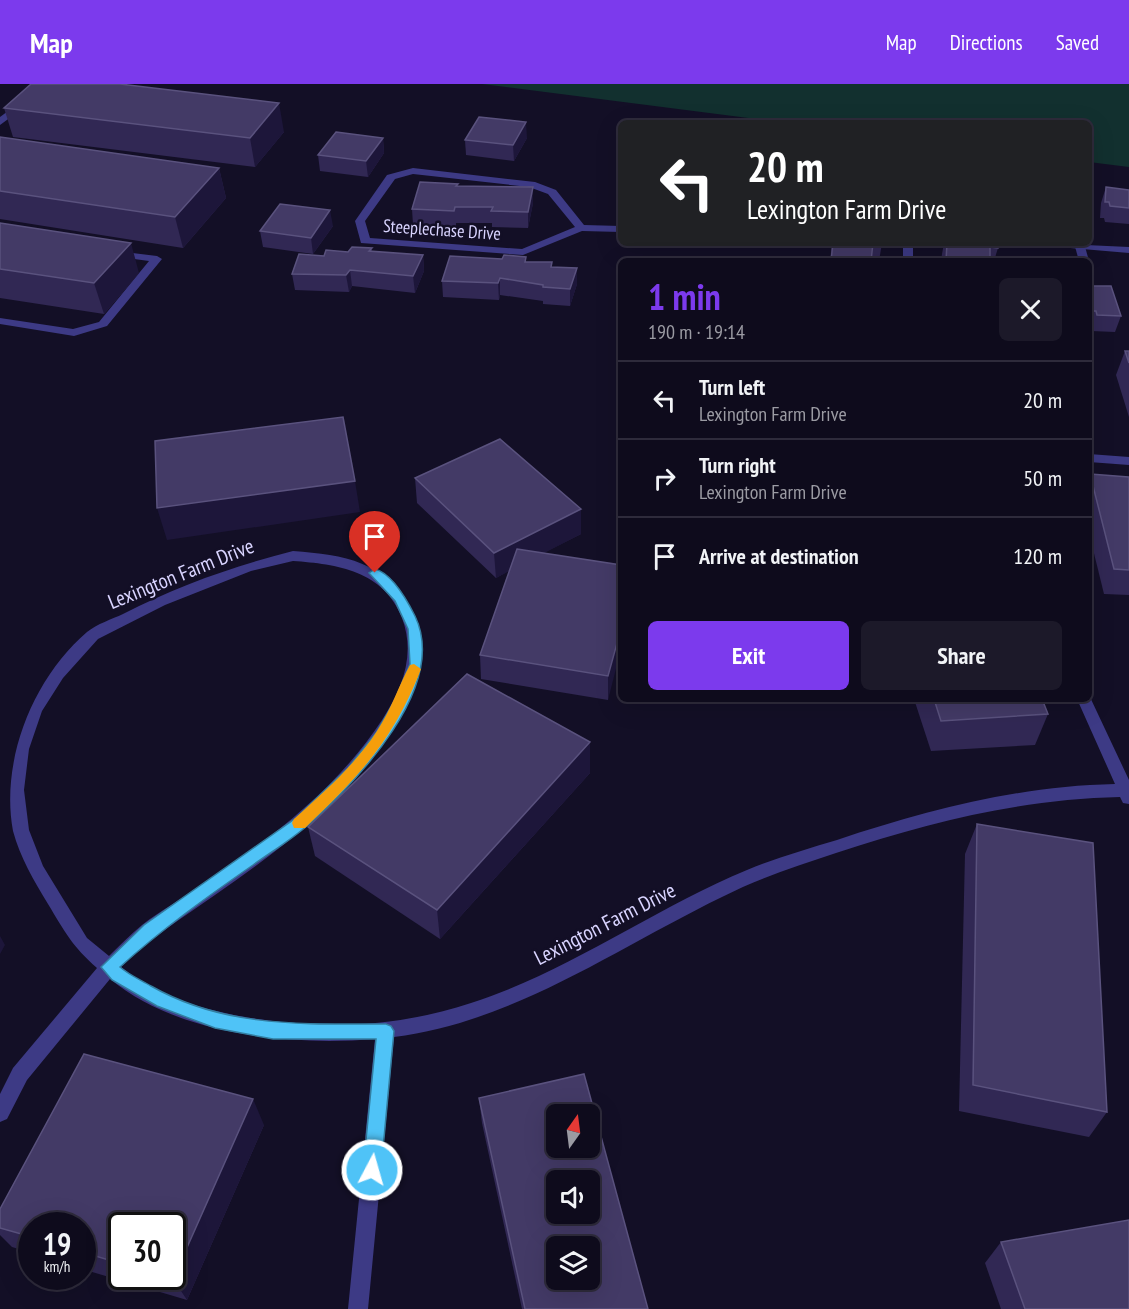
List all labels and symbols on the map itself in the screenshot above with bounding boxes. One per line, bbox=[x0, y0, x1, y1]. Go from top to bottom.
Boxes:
street label: Steeplechase Drive bbox=[382, 214, 502, 245]
pin bbox=[349, 511, 400, 573]
street label: Lexington Farm Drive bbox=[104, 532, 258, 615]
street label: Lexington Farm Drive bbox=[530, 876, 680, 971]
north arrow bbox=[546, 1104, 600, 1158]
position arrow bbox=[340, 1138, 404, 1202]
speed limit sign: 30 bbox=[108, 1212, 186, 1290]

